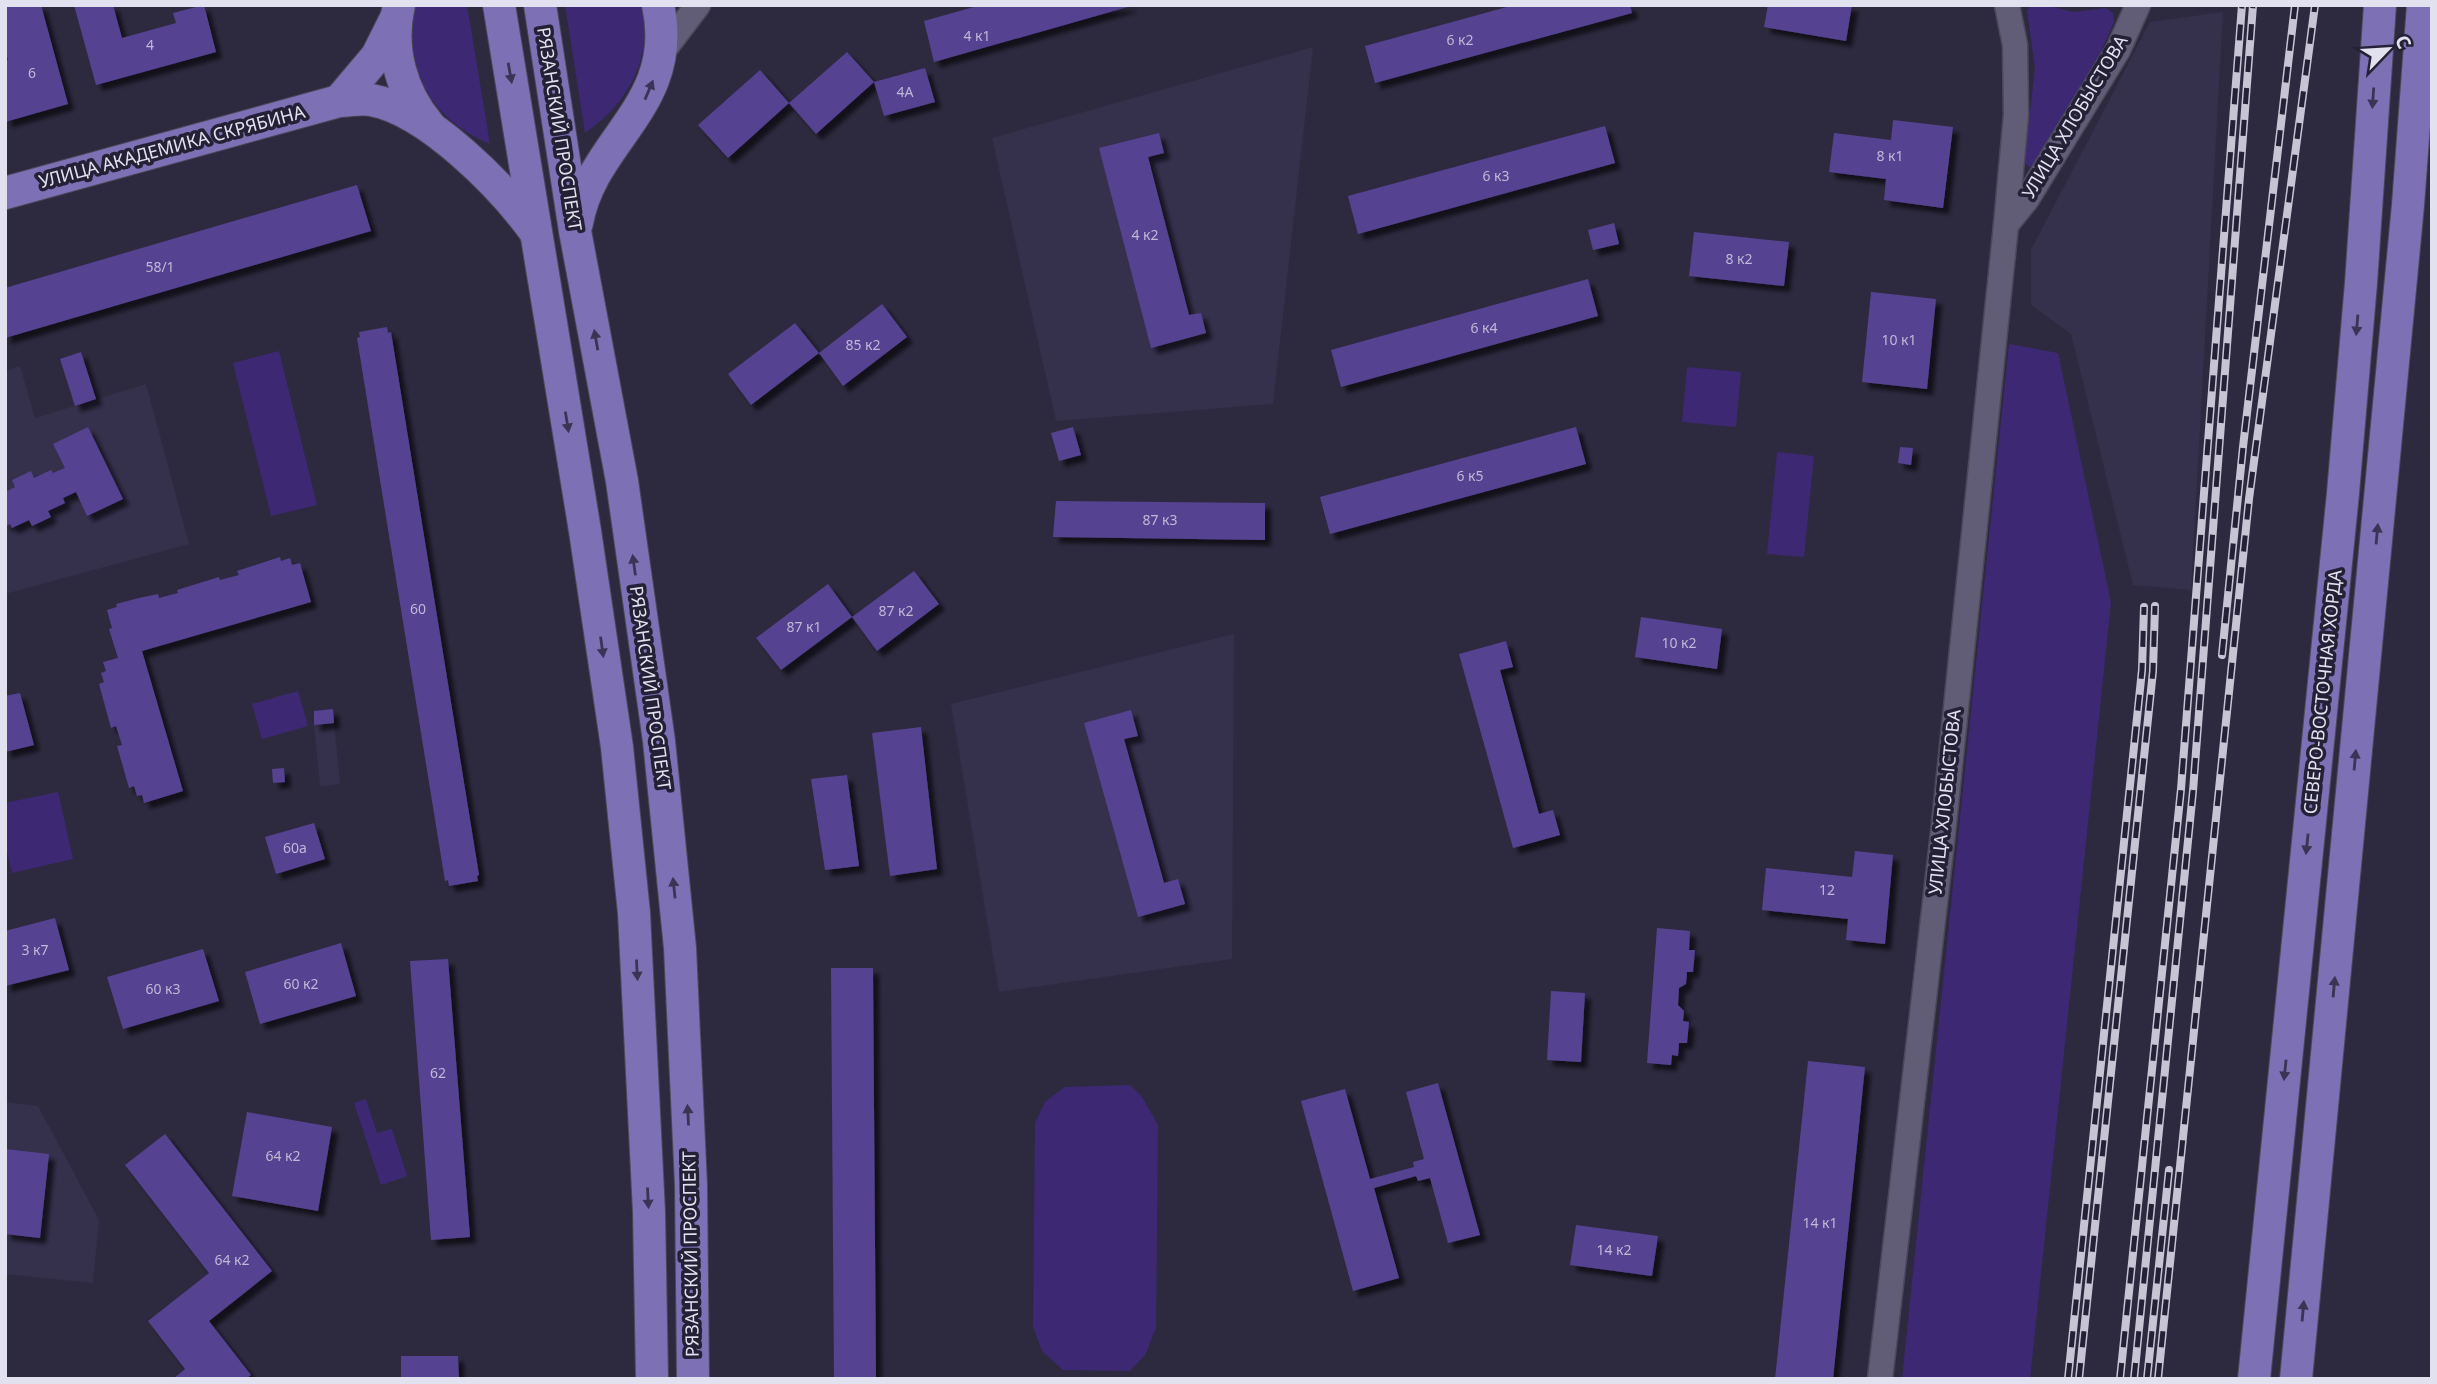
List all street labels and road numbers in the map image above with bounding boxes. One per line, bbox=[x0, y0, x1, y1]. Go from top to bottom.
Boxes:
street label: РЯЗАНСКИЙ ПРОСПЕКТ bbox=[532, 25, 588, 232]
street label: УЛИЦА ХЛОБЫСТОВА bbox=[2016, 30, 2133, 203]
street label: УЛИЦА АКАДЕМИКА СКРЯБИНА bbox=[36, 99, 308, 193]
street label: СЕВЕРО-ВОСТОЧНАЯ ХОРДА bbox=[2297, 568, 2347, 815]
street label: РЯЗАНСКИЙ ПРОСПЕКТ bbox=[625, 584, 677, 792]
street label: УЛИЦА ХЛОБЫСТОВА bbox=[1922, 707, 1966, 896]
street label: РЯЗАНСКИЙ ПРОСПЕКТ bbox=[676, 1151, 704, 1357]

